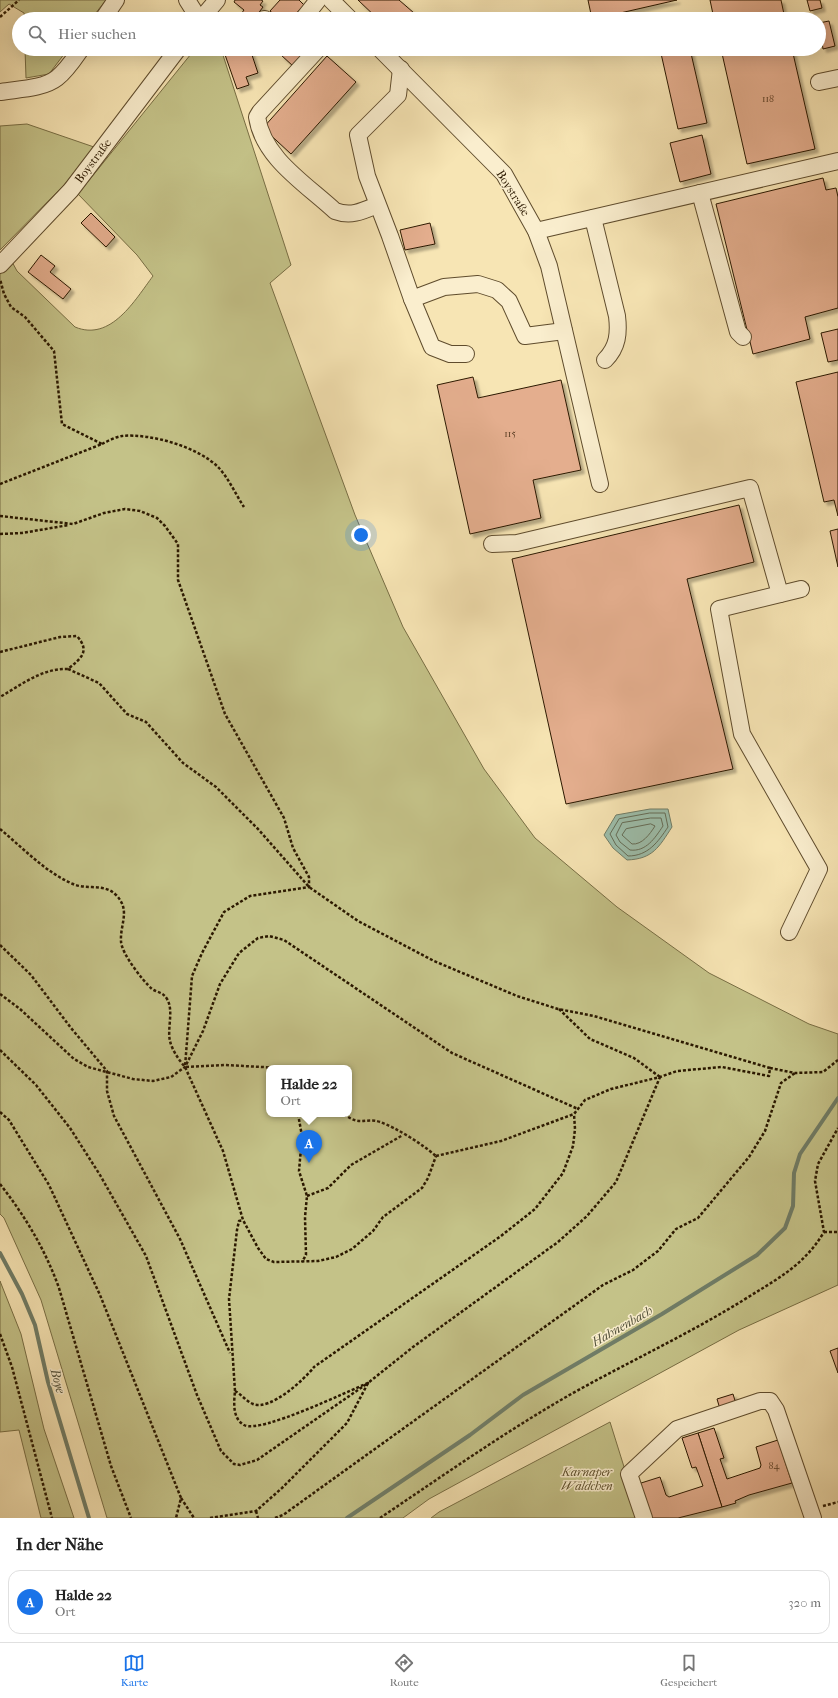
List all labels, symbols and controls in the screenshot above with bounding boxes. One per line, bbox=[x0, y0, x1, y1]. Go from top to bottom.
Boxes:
search box bbox=[12, 12, 826, 56]
icon: search bbox=[26, 23, 48, 45]
text: Hier suchen bbox=[58, 25, 136, 43]
house number: 118 bbox=[762, 93, 774, 105]
street label: Boystraße bbox=[72, 136, 114, 186]
street label: Boystraße bbox=[493, 167, 533, 219]
house number: 115 bbox=[504, 428, 516, 440]
your location bbox=[351, 525, 371, 545]
popup bbox=[266, 1065, 352, 1117]
text: Halde 22 bbox=[280, 1075, 338, 1093]
text: Ort bbox=[280, 1093, 301, 1108]
pin: A bbox=[296, 1130, 322, 1163]
water label: Hahnenbach bbox=[588, 1302, 655, 1350]
water label: Boye bbox=[47, 1366, 69, 1396]
house number: 84 bbox=[769, 1460, 781, 1472]
park label: Karnaper Wäldchen bbox=[561, 1465, 614, 1493]
text: In der Nähe bbox=[16, 1534, 103, 1554]
text: Halde 22 bbox=[55, 1586, 112, 1604]
text: A bbox=[26, 1595, 34, 1610]
text: 320 m bbox=[788, 1595, 821, 1610]
text: Ort bbox=[55, 1604, 76, 1619]
tab: Karte bbox=[121, 1652, 148, 1689]
tab: Route bbox=[390, 1652, 419, 1689]
tab: Gespeichert bbox=[660, 1652, 717, 1689]

